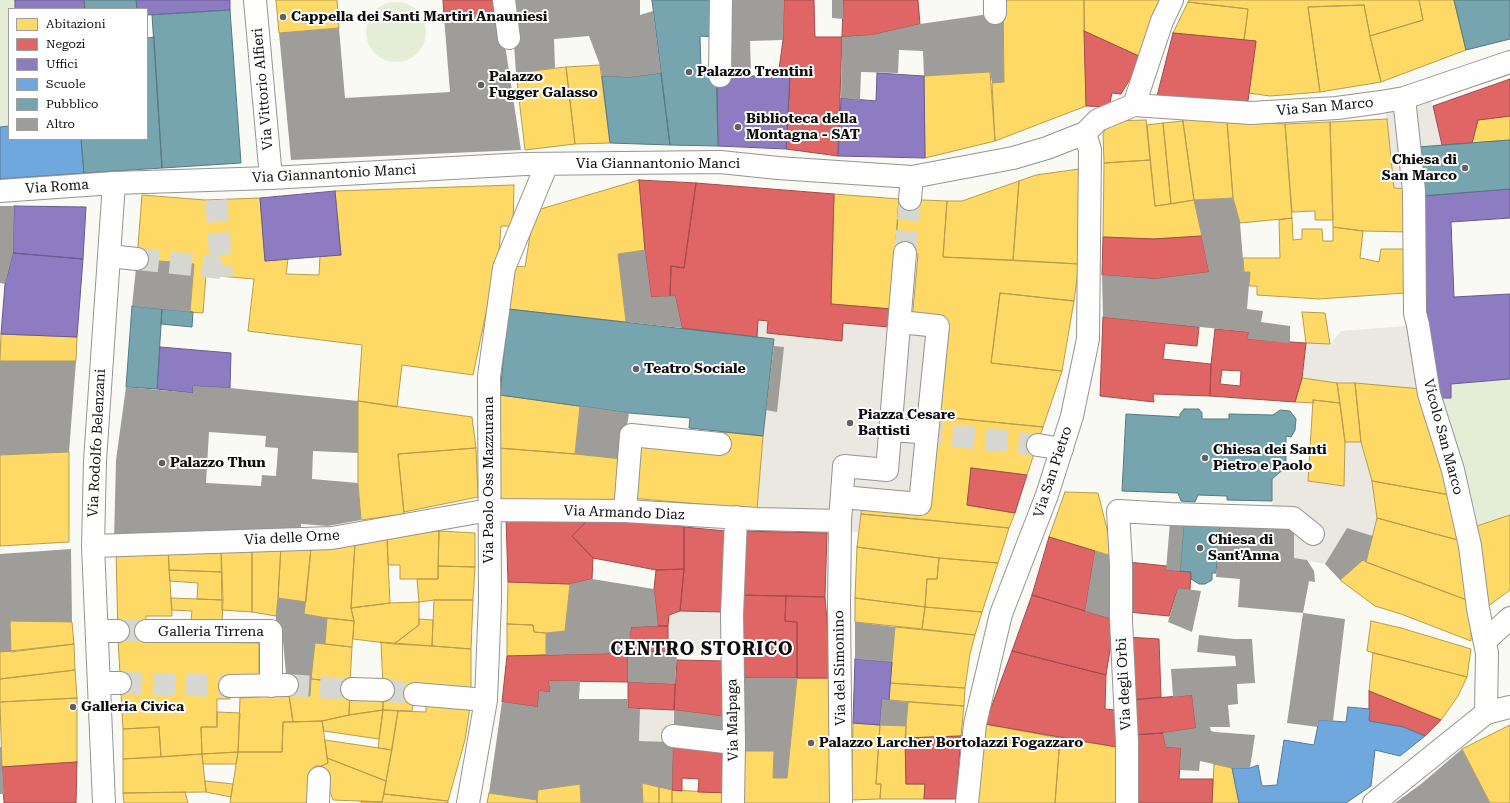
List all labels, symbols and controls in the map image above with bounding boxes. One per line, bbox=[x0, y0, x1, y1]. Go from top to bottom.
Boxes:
legend bbox=[8, 8, 148, 140]
place label: Cappella dei Santi Martiri Anauniesi bbox=[291, 9, 547, 25]
marker: Cappella dei Santi Martiri Anauniesi bbox=[278, 12, 288, 22]
text: Abitazioni bbox=[46, 17, 105, 31]
street label: Via Vittorio Alfieri bbox=[249, 27, 277, 151]
text: Negozi bbox=[46, 37, 85, 51]
text: Uffici bbox=[46, 57, 78, 71]
place label: Palazzo Trentini bbox=[697, 64, 813, 80]
marker: Palazzo Trentini bbox=[684, 67, 694, 77]
place label: Palazzo Fugger Galasso bbox=[489, 69, 598, 102]
text: Scuole bbox=[46, 77, 86, 91]
marker: Palazzo Fugger Galasso bbox=[476, 80, 486, 90]
street label: Via San Marco bbox=[1276, 94, 1374, 120]
text: Pubblico bbox=[46, 97, 98, 111]
place label: Biblioteca della Montagna - SAT bbox=[746, 111, 860, 144]
text: Altro bbox=[46, 117, 75, 131]
marker: Biblioteca della Montagna - SAT bbox=[733, 122, 743, 132]
place label: Chiesa di San Marco bbox=[1382, 152, 1457, 184]
street label: Via Giannantonio Manci bbox=[576, 156, 740, 172]
street label: Via Giannantonio Manci bbox=[251, 161, 417, 187]
marker: Chiesa di San Marco bbox=[1460, 163, 1470, 173]
street label: Via Roma bbox=[25, 176, 89, 198]
place label: Teatro Sociale bbox=[644, 361, 746, 377]
marker: Teatro Sociale bbox=[631, 364, 641, 374]
street label: Via Rodolfo Belenzani bbox=[85, 368, 109, 518]
street label: Vicolo San Marco bbox=[1419, 377, 1467, 497]
street label: Via Paolo Oss Mazzurana bbox=[481, 397, 497, 563]
place label: Piazza Cesare Battisti bbox=[858, 407, 955, 440]
marker: Piazza Cesare Battisti bbox=[845, 418, 855, 428]
street label: Via San Pietro bbox=[1030, 424, 1076, 520]
place label: Chiesa dei Santi Pietro e Paolo bbox=[1213, 442, 1327, 474]
marker: Chiesa dei Santi Pietro e Paolo bbox=[1200, 453, 1210, 463]
place label: Palazzo Thun bbox=[170, 455, 266, 471]
marker: Palazzo Thun bbox=[157, 458, 167, 468]
street label: Via Armando Diaz bbox=[563, 502, 685, 524]
street label: Via delle Orne bbox=[244, 527, 340, 549]
place label: Chiesa di Sant'Anna bbox=[1208, 532, 1279, 564]
marker: Chiesa di Sant'Anna bbox=[1195, 543, 1205, 553]
street label: Via del Simonino bbox=[831, 610, 849, 726]
street label: Galleria Tirrena bbox=[158, 624, 264, 640]
street label: Via degli Orbi bbox=[1113, 637, 1135, 731]
district label: CENTRO STORICO bbox=[610, 639, 794, 661]
street label: Via Malpaga bbox=[724, 679, 742, 761]
place label: Galleria Civica bbox=[81, 699, 184, 715]
marker: Galleria Civica bbox=[68, 702, 78, 712]
place label: Palazzo Larcher Bortolazzi Fogazzaro bbox=[819, 735, 1083, 751]
marker: Palazzo Larcher Bortolazzi Fogazzaro bbox=[806, 738, 816, 748]

